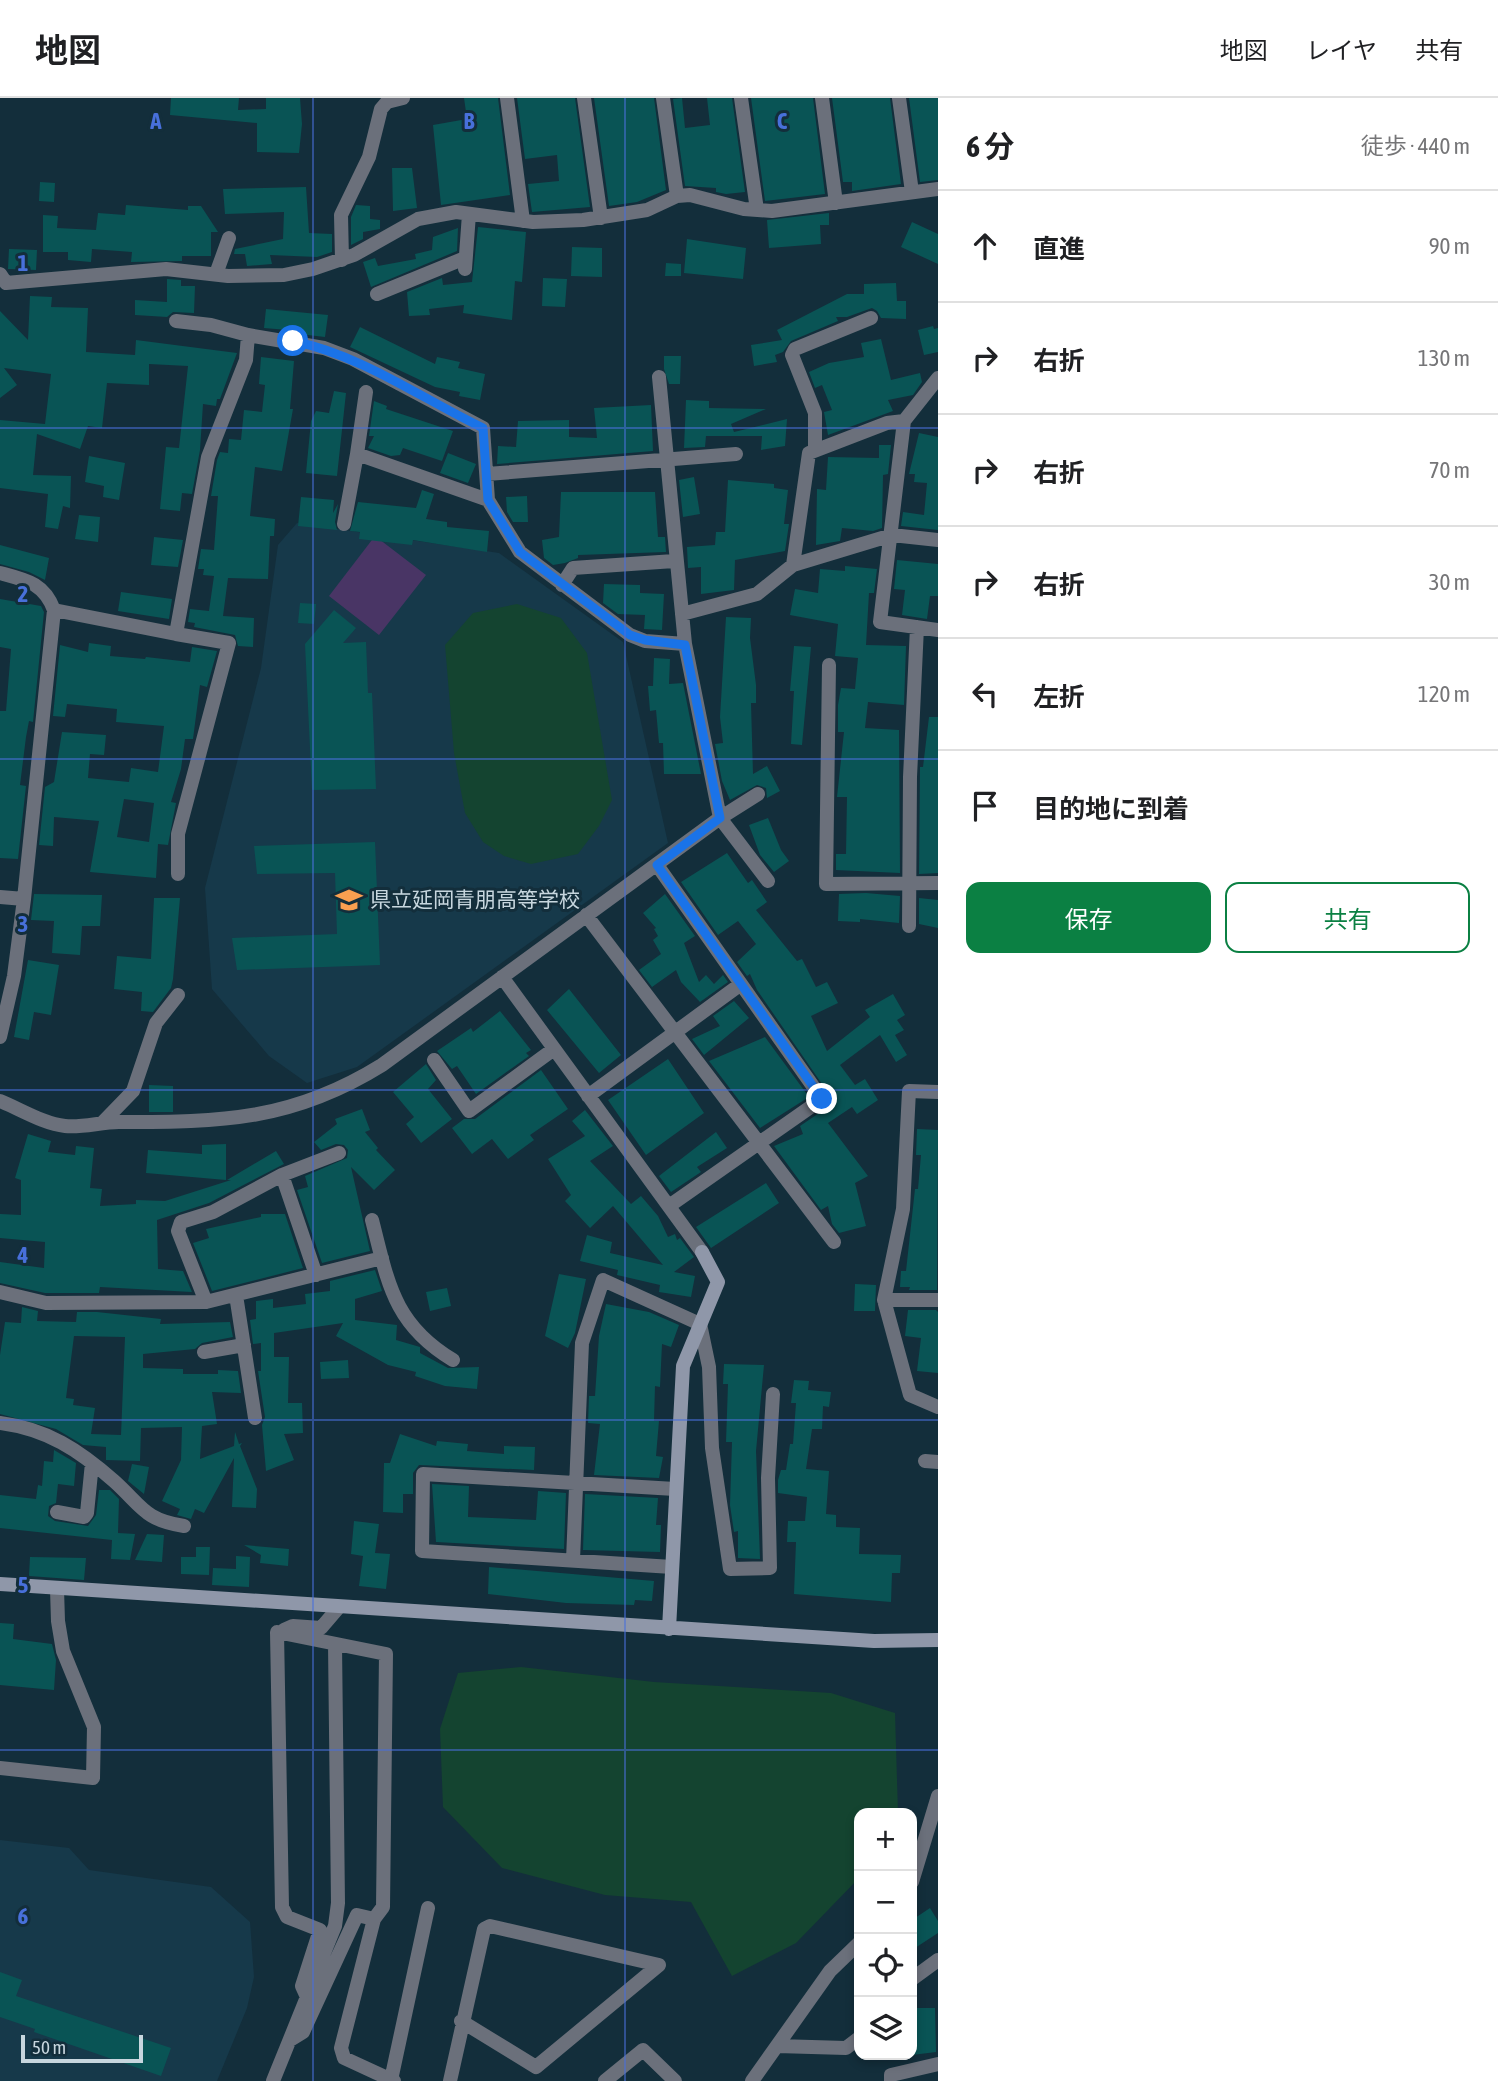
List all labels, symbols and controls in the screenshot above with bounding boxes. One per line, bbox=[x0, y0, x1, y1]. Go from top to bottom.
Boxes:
text: 地図 bbox=[35, 31, 101, 69]
text: 地図 bbox=[1220, 37, 1268, 64]
text: レイヤ bbox=[1306, 37, 1377, 64]
text: 共有 bbox=[1415, 37, 1463, 64]
text: A bbox=[149, 108, 162, 134]
text: B bbox=[464, 108, 475, 134]
text: C bbox=[777, 108, 788, 134]
text: 6 分 bbox=[966, 129, 1014, 163]
text: 徒歩 · 440 m bbox=[1361, 133, 1470, 159]
icon: ahead bbox=[966, 227, 1004, 265]
text: 90 m bbox=[1429, 233, 1470, 259]
text: 直進 bbox=[1033, 234, 1085, 264]
text: 1 bbox=[18, 250, 29, 276]
route start bbox=[277, 325, 308, 356]
icon: right bbox=[966, 339, 1004, 377]
text: 130 m bbox=[1418, 345, 1470, 371]
text: 右折 bbox=[1033, 346, 1085, 376]
icon: right bbox=[966, 451, 1004, 489]
text: 70 m bbox=[1429, 457, 1470, 483]
text: 右折 bbox=[1033, 458, 1085, 488]
icon: right bbox=[966, 563, 1004, 601]
text: 30 m bbox=[1429, 569, 1470, 595]
text: 右折 bbox=[1033, 570, 1085, 600]
text: 2 bbox=[18, 581, 28, 607]
icon: left bbox=[966, 675, 1004, 713]
text: 120 m bbox=[1418, 681, 1470, 707]
text: 左折 bbox=[1033, 682, 1085, 712]
icon: arrive bbox=[966, 787, 1004, 825]
text: 目的地に到着 bbox=[1033, 794, 1189, 824]
button: 保存 bbox=[966, 882, 1211, 953]
button: 共有 bbox=[1225, 882, 1470, 953]
school or university icon: 県立延岡青朋高等学校 bbox=[334, 885, 364, 915]
place label: 県立延岡青朋高等学校 bbox=[370, 887, 580, 911]
text: 3 bbox=[18, 911, 28, 937]
route end bbox=[806, 1083, 837, 1114]
text: 4 bbox=[17, 1242, 29, 1268]
text: 5 bbox=[18, 1572, 29, 1598]
map controls bbox=[854, 1808, 917, 2060]
button: + bbox=[854, 1808, 917, 1871]
button: − bbox=[854, 1871, 917, 1934]
text: 6 bbox=[18, 1903, 29, 1929]
button: locate bbox=[854, 1934, 917, 1997]
button: layers bbox=[854, 1997, 917, 2060]
scale bar bbox=[21, 2032, 144, 2064]
text: 50 m bbox=[32, 2036, 66, 2058]

